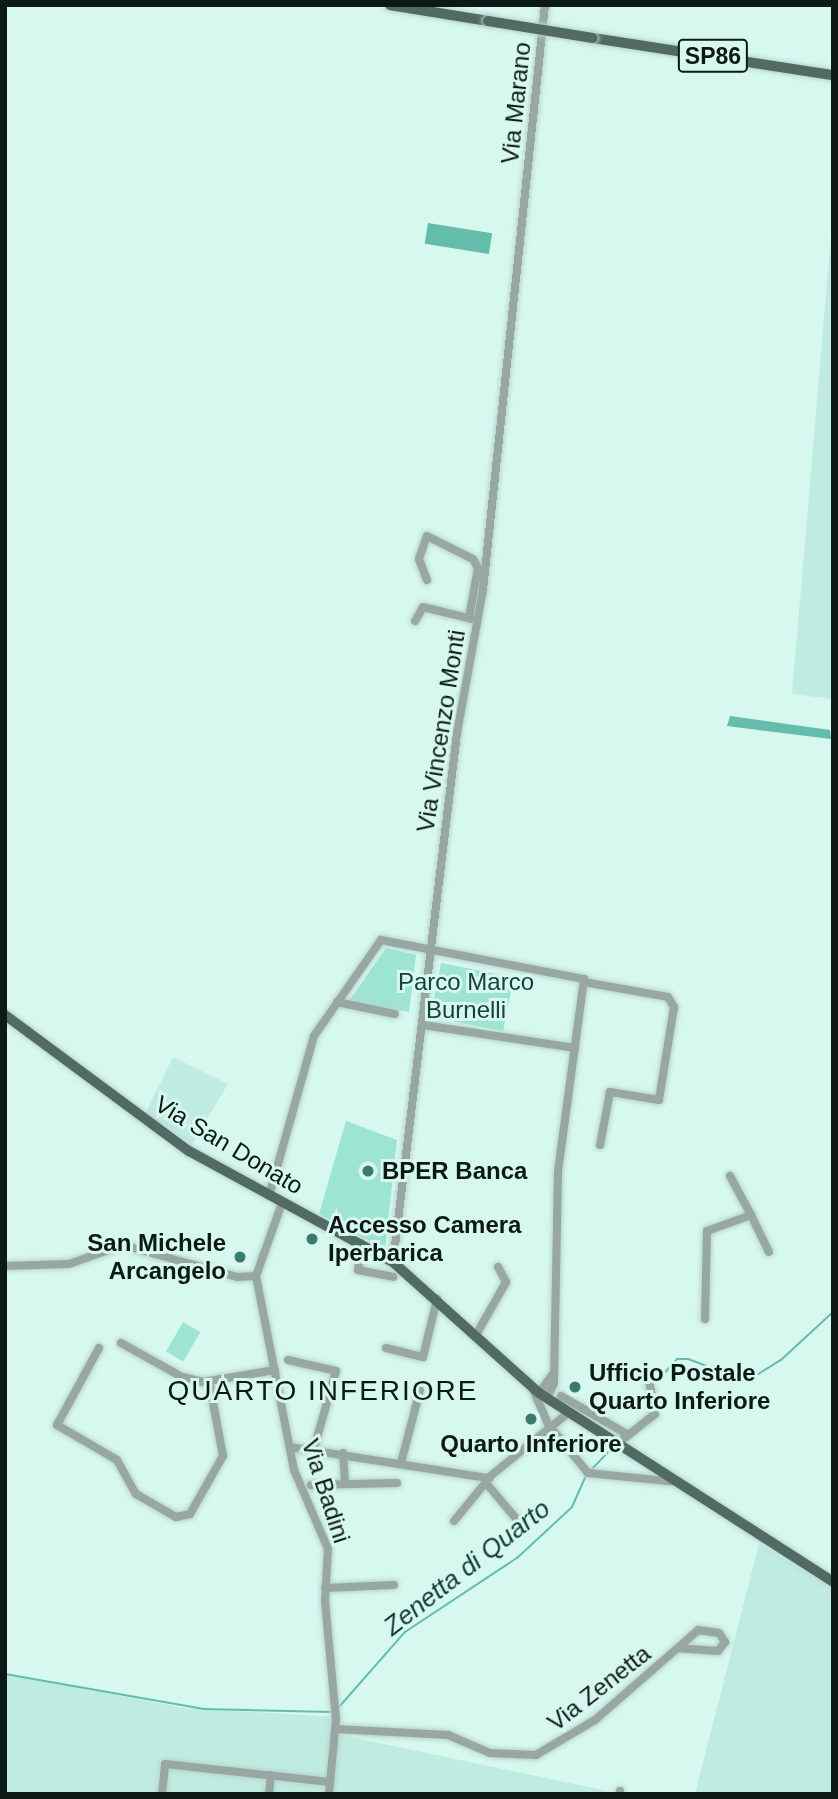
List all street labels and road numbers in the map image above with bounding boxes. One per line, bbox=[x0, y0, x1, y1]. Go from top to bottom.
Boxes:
road number: SP86 bbox=[676, 36, 750, 76]
street label: Via Marano bbox=[495, 41, 537, 165]
street label: Via Vincenzo Monti bbox=[411, 628, 471, 834]
street label: Via San Donato bbox=[150, 1089, 308, 1201]
street label: Via Badini bbox=[296, 1435, 356, 1547]
street label: Via Zenetta bbox=[542, 1639, 656, 1737]

